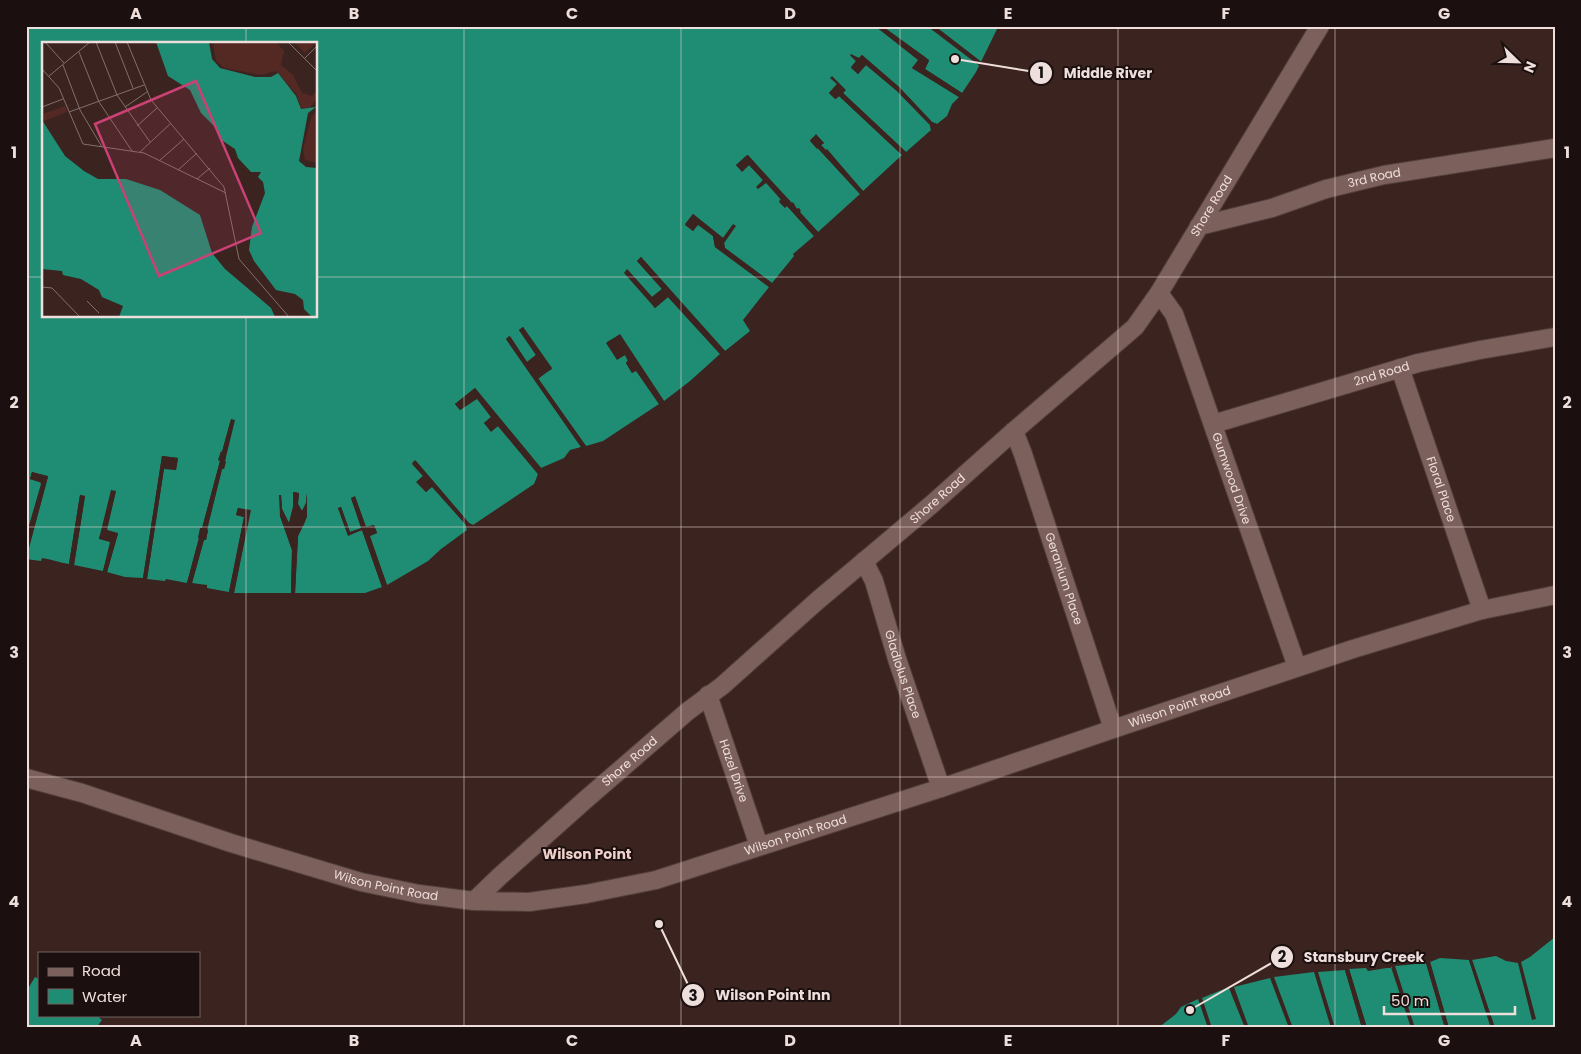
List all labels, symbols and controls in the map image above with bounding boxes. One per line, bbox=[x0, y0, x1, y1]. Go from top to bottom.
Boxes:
text: A bbox=[130, 2, 142, 25]
text: B bbox=[349, 2, 359, 25]
text: C bbox=[566, 2, 578, 25]
text: D bbox=[784, 2, 796, 25]
text: E bbox=[1004, 2, 1012, 25]
text: F bbox=[1222, 2, 1231, 25]
text: G bbox=[1438, 2, 1450, 25]
north arrow bbox=[1494, 38, 1544, 88]
inset map bbox=[42, 42, 318, 318]
text: N bbox=[1519, 58, 1541, 76]
callout: Middle River bbox=[1029, 59, 1162, 88]
text: 1 bbox=[1038, 62, 1044, 83]
text: Middle River bbox=[1064, 63, 1152, 83]
text: 1 bbox=[11, 141, 17, 164]
text: 1 bbox=[1564, 141, 1570, 164]
street label: 3rd Road bbox=[1346, 163, 1402, 191]
street label: Shore Road bbox=[1186, 172, 1236, 239]
street label: 2nd Road bbox=[1352, 357, 1411, 390]
text: 2 bbox=[9, 391, 19, 414]
text: 2 bbox=[1562, 391, 1572, 414]
street label: Gumwood Drive bbox=[1208, 430, 1256, 526]
street label: Floral Place bbox=[1423, 454, 1461, 524]
street label: Shore Road bbox=[906, 469, 969, 527]
street label: Geranium Place bbox=[1041, 530, 1087, 627]
street label: Gladiolus Place bbox=[881, 628, 926, 721]
text: 3 bbox=[9, 641, 19, 664]
text: 3 bbox=[1562, 641, 1572, 664]
street label: Wilson Point Road bbox=[1126, 681, 1233, 731]
street label: Shore Road bbox=[598, 732, 661, 790]
street label: Hazel Drive bbox=[716, 737, 753, 804]
street label: Wilson Point Road bbox=[742, 810, 849, 859]
district label: Wilson Point bbox=[542, 844, 632, 864]
street label: Wilson Point Road bbox=[332, 865, 439, 904]
text: 4 bbox=[9, 890, 20, 913]
text: 4 bbox=[1562, 890, 1573, 913]
callout: Stansbury Creek bbox=[1269, 943, 1434, 972]
text: 2 bbox=[1278, 946, 1287, 967]
text: Stansbury Creek bbox=[1304, 947, 1425, 967]
legend bbox=[38, 952, 200, 1016]
text: Road bbox=[82, 960, 121, 981]
callout: Wilson Point Inn bbox=[680, 981, 840, 1010]
scale bar bbox=[1384, 984, 1515, 1016]
text: 3 bbox=[688, 985, 698, 1006]
text: Wilson Point Inn bbox=[716, 985, 831, 1005]
text: Water bbox=[82, 986, 128, 1007]
text: 50 m bbox=[1391, 990, 1429, 1011]
text: A bbox=[130, 1029, 142, 1052]
text: B bbox=[349, 1029, 359, 1052]
text: C bbox=[566, 1029, 578, 1052]
text: D bbox=[784, 1029, 796, 1052]
text: E bbox=[1004, 1029, 1012, 1052]
text: F bbox=[1222, 1029, 1231, 1052]
text: G bbox=[1438, 1029, 1450, 1052]

